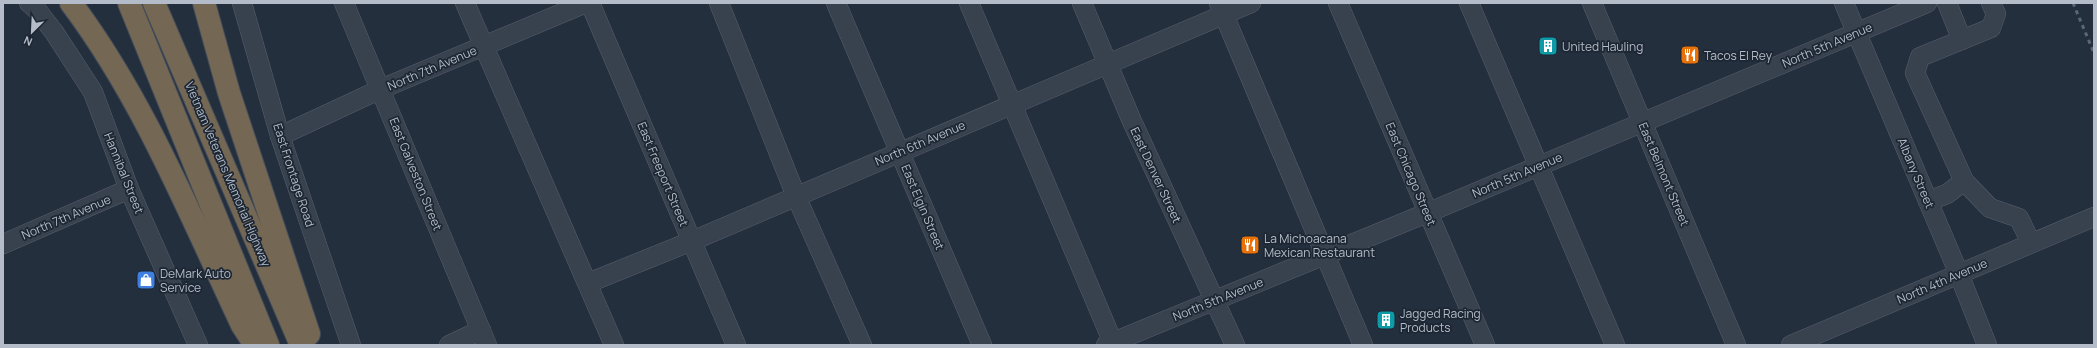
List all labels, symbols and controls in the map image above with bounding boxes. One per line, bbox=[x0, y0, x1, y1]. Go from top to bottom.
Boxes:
north arrow bbox=[12, 12, 52, 52]
street label: North 5th Avenue bbox=[1779, 18, 1875, 72]
text: N bbox=[21, 33, 34, 50]
building icon: United Hauling bbox=[1537, 35, 1559, 57]
place label: United Hauling bbox=[1562, 38, 1643, 55]
street label: North 7th Avenue bbox=[385, 42, 479, 94]
restaurant icon: Tacos El Rey bbox=[1679, 44, 1701, 66]
place label: Tacos El Rey bbox=[1704, 47, 1773, 64]
street label: Vietnam Veterans Memorial Highway bbox=[181, 79, 275, 270]
street label: East Galveston Street bbox=[386, 115, 447, 233]
street label: North 6th Avenue bbox=[872, 116, 968, 170]
street label: East Freeport Street bbox=[633, 119, 693, 229]
street label: East Chicago Street bbox=[1382, 120, 1441, 228]
street label: East Belmont Street bbox=[1634, 120, 1694, 229]
street label: East Frontage Road bbox=[269, 121, 319, 229]
street label: East Denver Street bbox=[1126, 124, 1186, 226]
street label: Hannibal Street bbox=[100, 130, 148, 216]
street label: Albany Street bbox=[1894, 135, 1939, 211]
street label: North 5th Avenue bbox=[1469, 148, 1565, 202]
street label: East Elgin Street bbox=[897, 162, 949, 253]
street label: North 7th Avenue bbox=[19, 191, 113, 243]
place label: La Michoacana Mexican Restaurant bbox=[1264, 230, 1375, 261]
restaurant icon: La Michoacana Mexican Restaurant bbox=[1239, 234, 1261, 256]
street label: North 4th Avenue bbox=[1894, 254, 1990, 308]
place label: DeMark Auto Service bbox=[160, 265, 231, 296]
shop icon: DeMark Auto Service bbox=[135, 269, 157, 291]
street label: North 5th Avenue bbox=[1170, 273, 1266, 325]
place label: Jagged Racing Products bbox=[1400, 305, 1481, 336]
building icon: Jagged Racing Products bbox=[1375, 309, 1397, 331]

